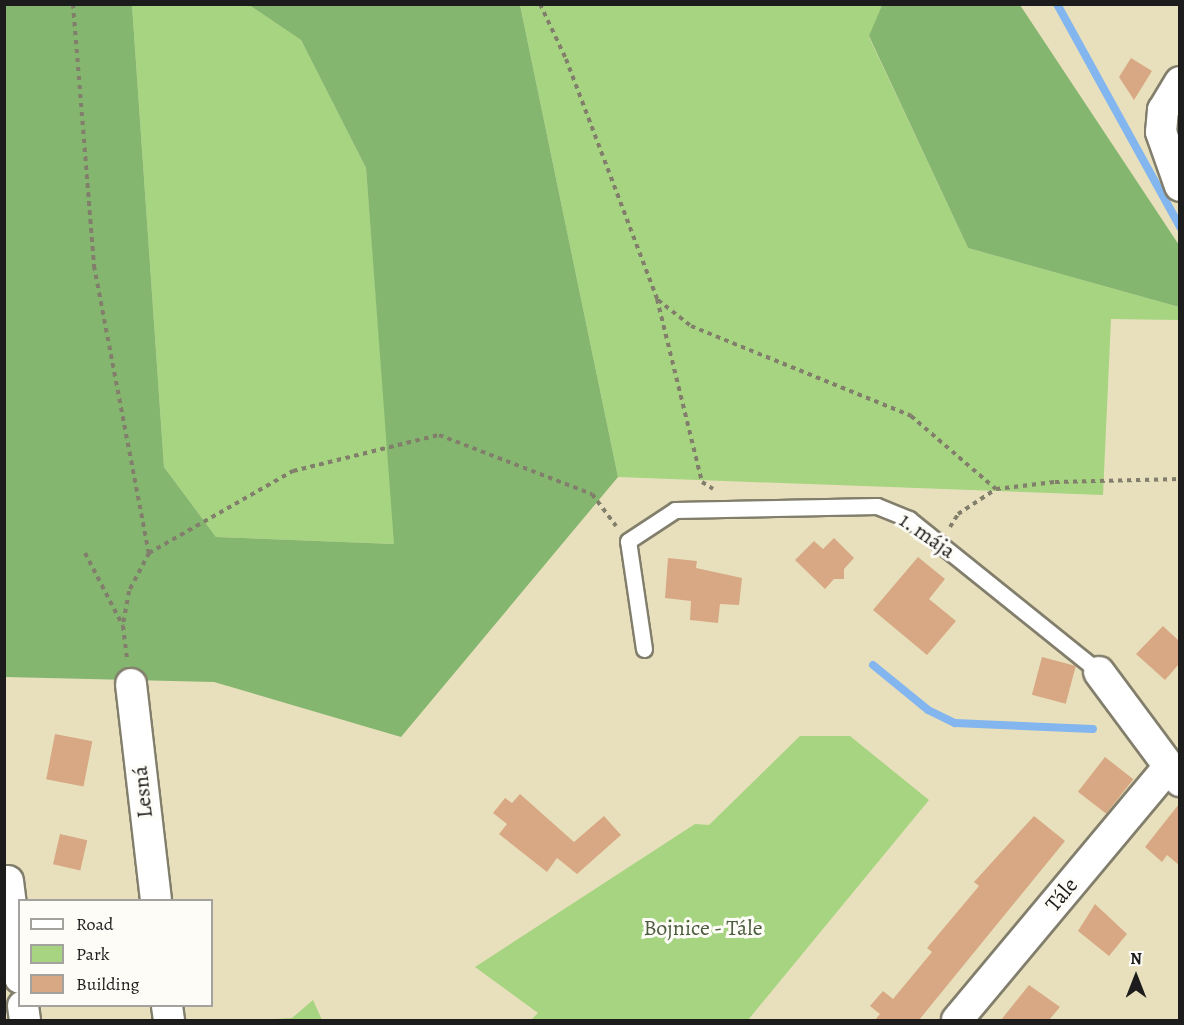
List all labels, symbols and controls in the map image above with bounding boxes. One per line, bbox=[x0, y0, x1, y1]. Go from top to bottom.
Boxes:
street label: 1. mája bbox=[894, 507, 960, 565]
street label: Lesná bbox=[127, 765, 159, 819]
street label: Tále bbox=[1040, 873, 1084, 917]
legend bbox=[18, 899, 213, 1007]
text: Road bbox=[76, 912, 113, 936]
park label: Bojnice - Tále bbox=[643, 916, 763, 942]
text: Park bbox=[76, 942, 110, 966]
north arrow bbox=[1106, 947, 1166, 1007]
text: N bbox=[1130, 948, 1142, 970]
text: Building bbox=[76, 972, 140, 996]

